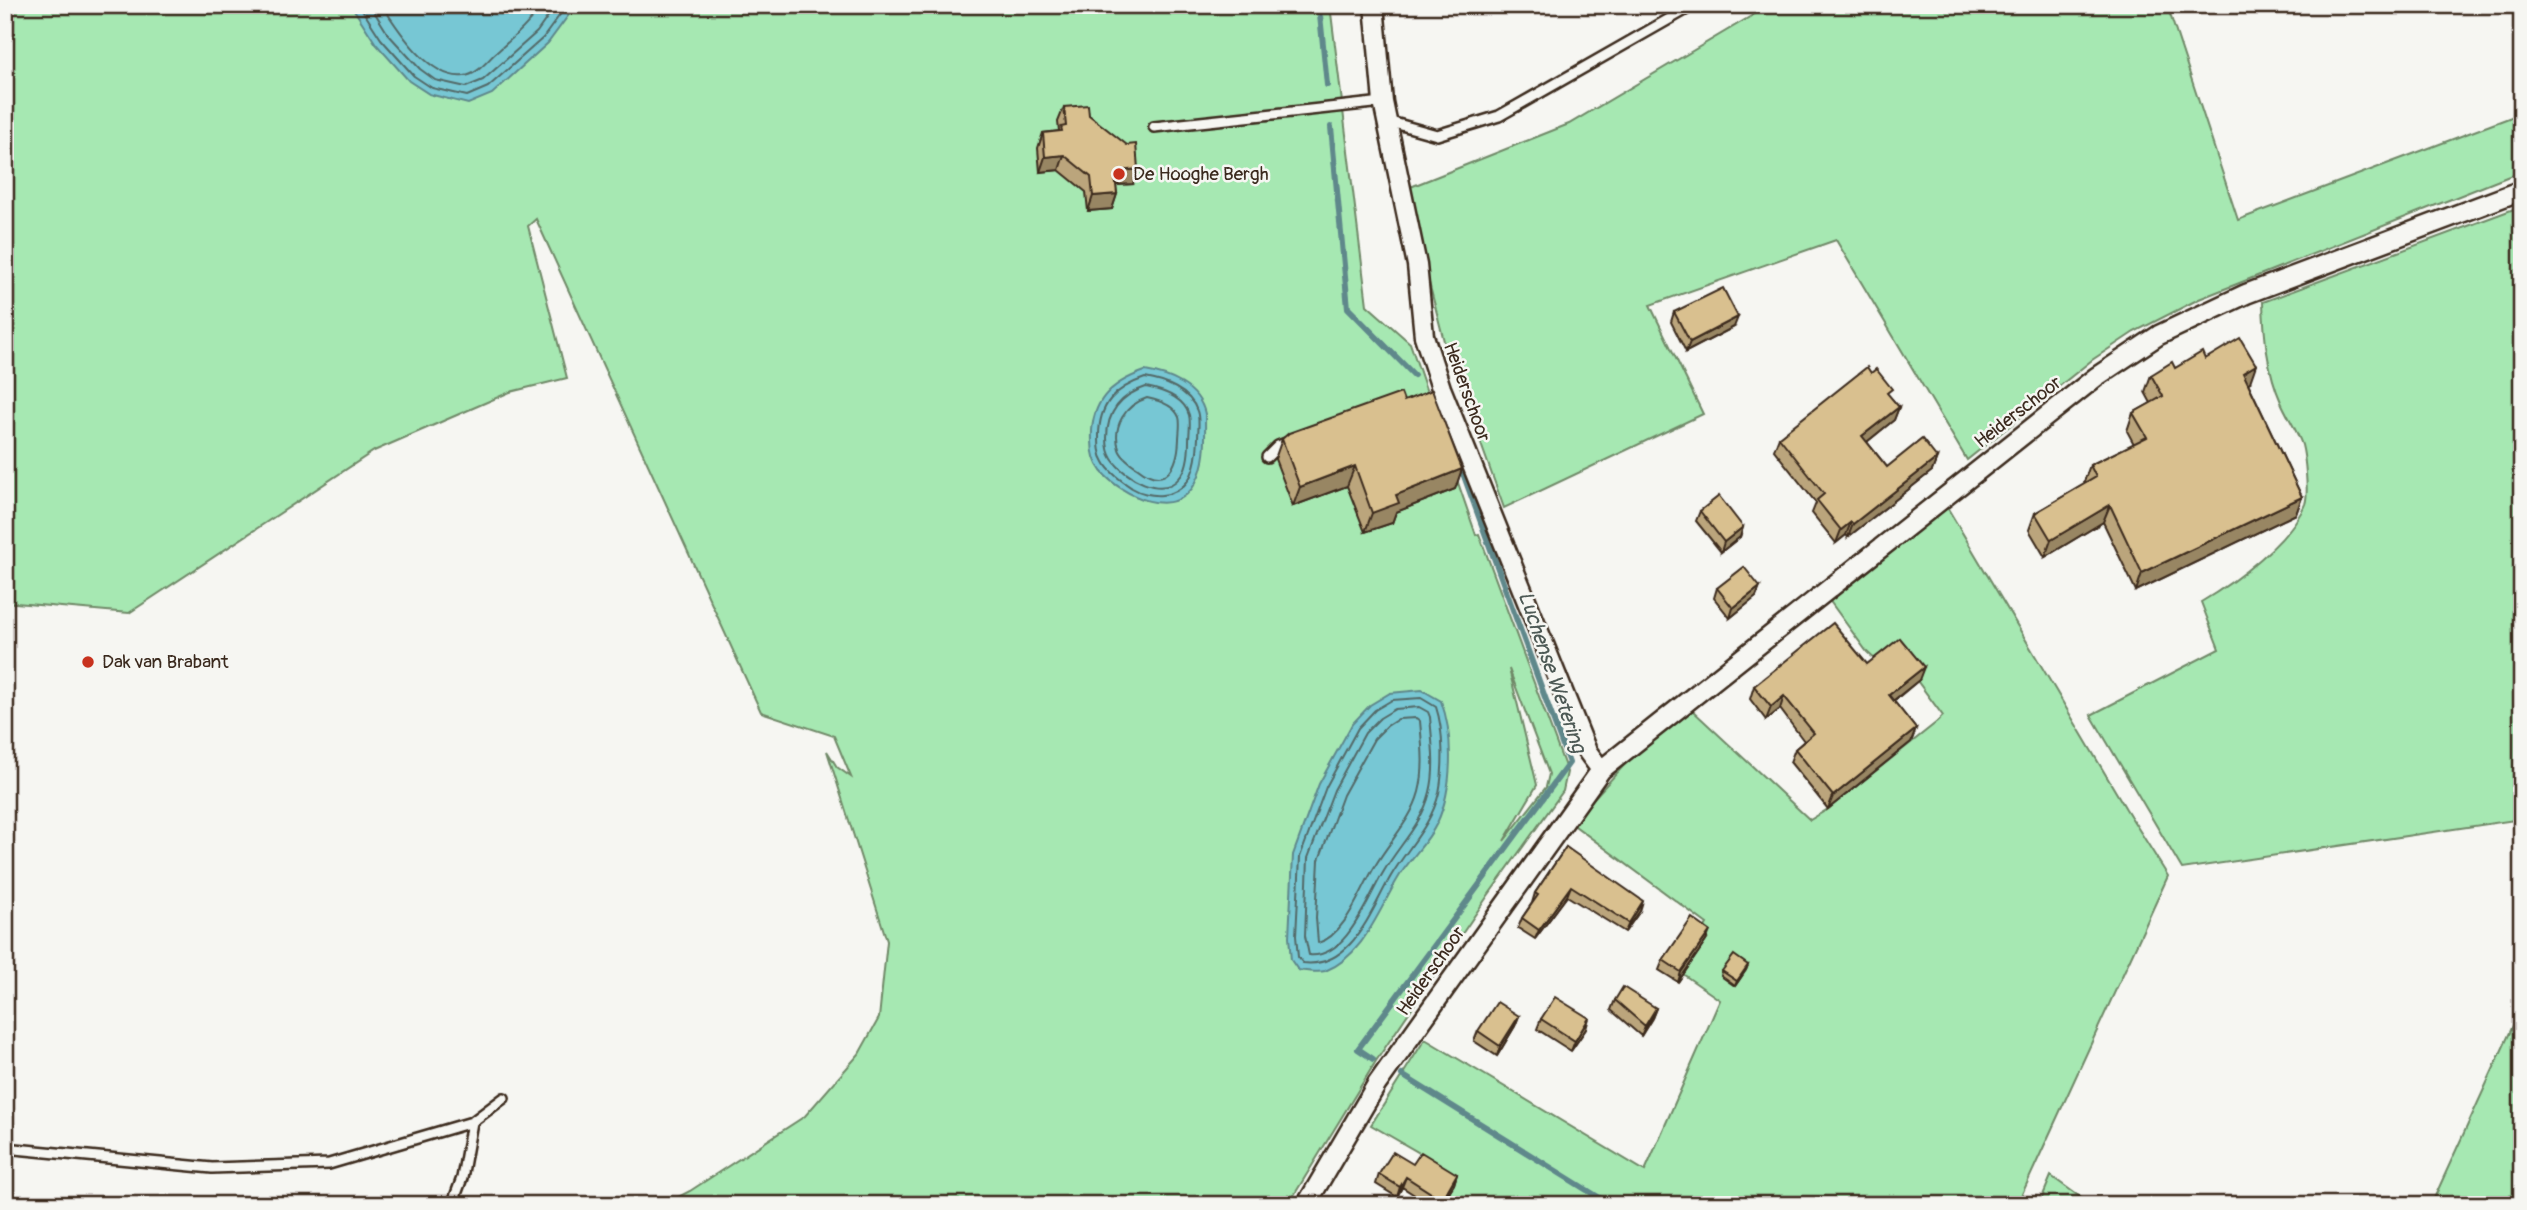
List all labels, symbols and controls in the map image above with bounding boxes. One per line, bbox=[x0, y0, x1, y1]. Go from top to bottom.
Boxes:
place label: De Hooghe Bergh bbox=[1133, 162, 1269, 186]
marker: De Hooghe Bergh bbox=[1111, 166, 1127, 182]
street label: Heiderschoor bbox=[1438, 339, 1496, 445]
street label: Heiderschoor bbox=[1970, 370, 2066, 453]
water label: Luchense Wetering bbox=[1512, 588, 1593, 758]
place label: Dak van Brabant bbox=[102, 650, 229, 674]
marker: Dak van Brabant bbox=[80, 654, 96, 670]
street label: Heiderschoor bbox=[1391, 921, 1471, 1020]

